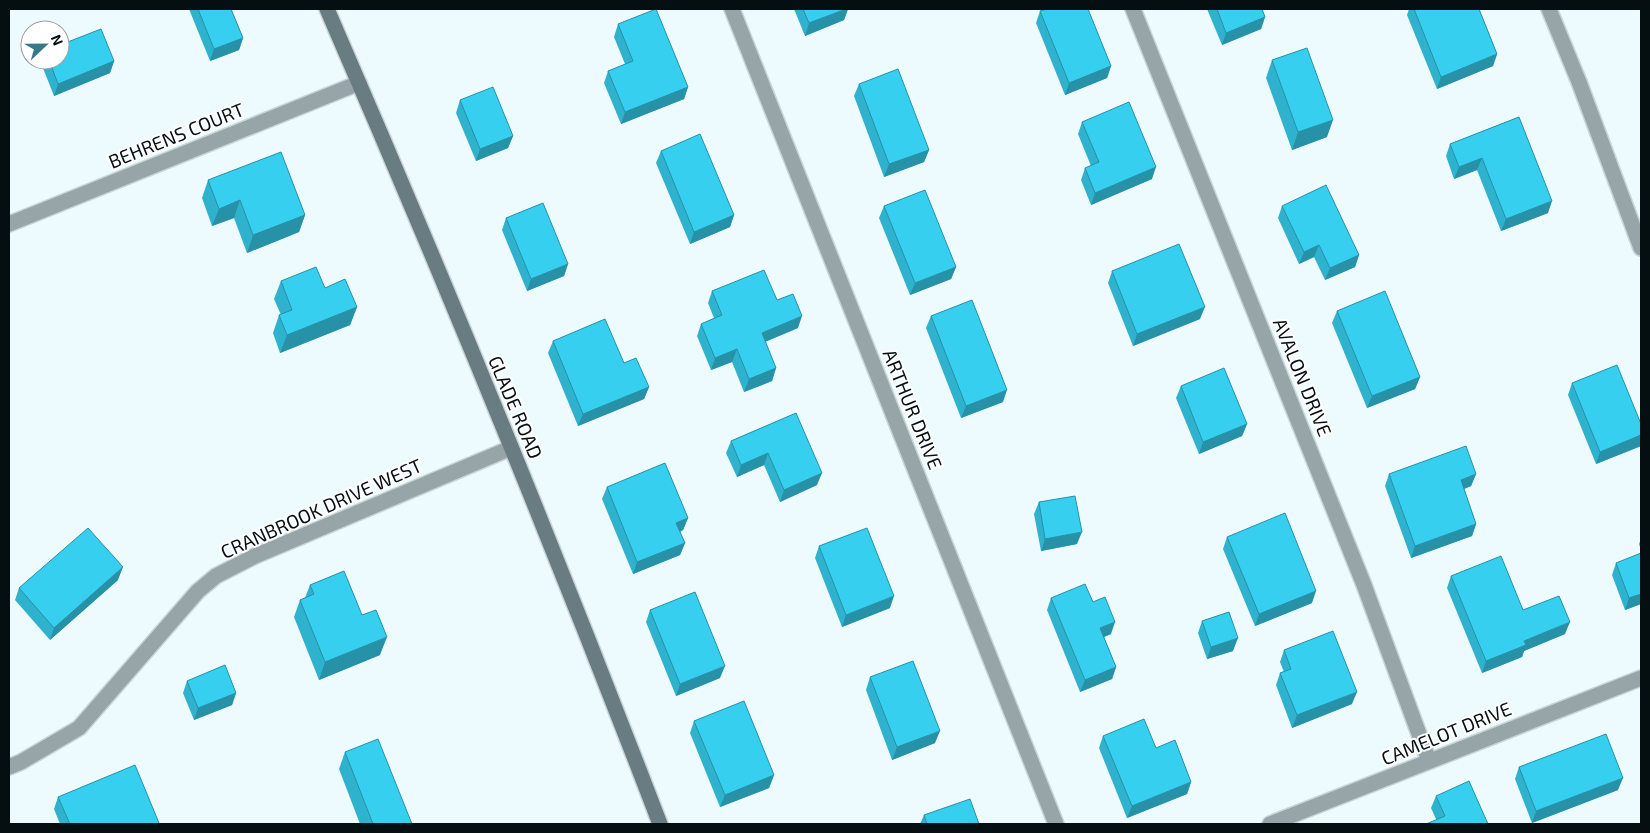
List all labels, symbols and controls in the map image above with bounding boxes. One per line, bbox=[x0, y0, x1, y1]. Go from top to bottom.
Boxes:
north arrow bbox=[20, 20, 70, 70]
text: N bbox=[48, 32, 67, 48]
street label: BEHRENS COURT bbox=[105, 97, 247, 173]
street label: AVALON DRIVE bbox=[1269, 315, 1337, 439]
street label: ARTHUR DRIVE bbox=[879, 346, 947, 472]
street label: GLADE ROAD bbox=[484, 352, 548, 462]
street label: CRANBROOK DRIVE WEST bbox=[217, 453, 425, 563]
street label: CAMELOT DRIVE bbox=[1378, 696, 1514, 770]

